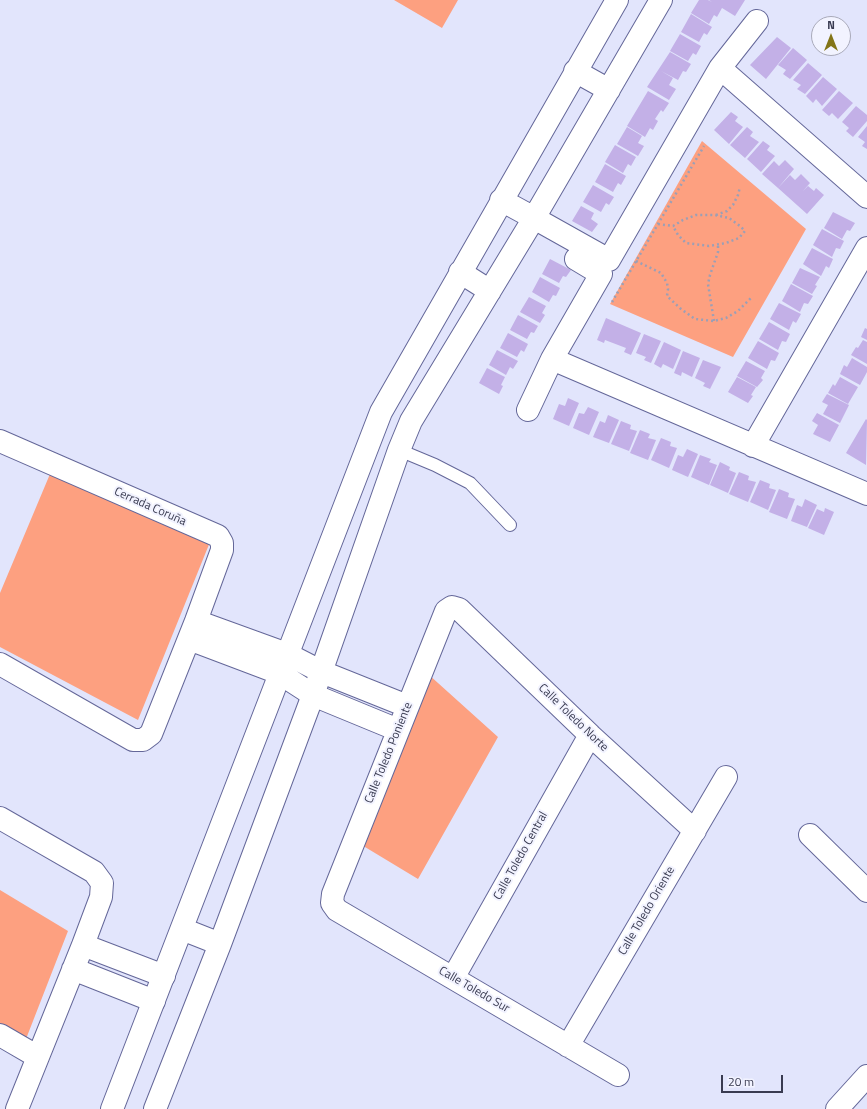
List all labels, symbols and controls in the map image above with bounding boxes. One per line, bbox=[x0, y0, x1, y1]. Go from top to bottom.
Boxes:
north arrow bbox=[811, 16, 851, 56]
text: N bbox=[827, 17, 835, 33]
street label: Cerrada Coruña bbox=[112, 485, 188, 529]
street label: Calle Toledo Norte bbox=[535, 681, 611, 755]
street label: Calle Toledo Poniente bbox=[362, 700, 416, 806]
street label: Calle Toledo Central bbox=[491, 809, 551, 903]
street label: Calle Toledo Oriente bbox=[616, 864, 678, 958]
street label: Calle Toledo Sur bbox=[436, 964, 512, 1016]
scale bar bbox=[723, 1067, 785, 1093]
text: 20 m bbox=[728, 1072, 754, 1091]

